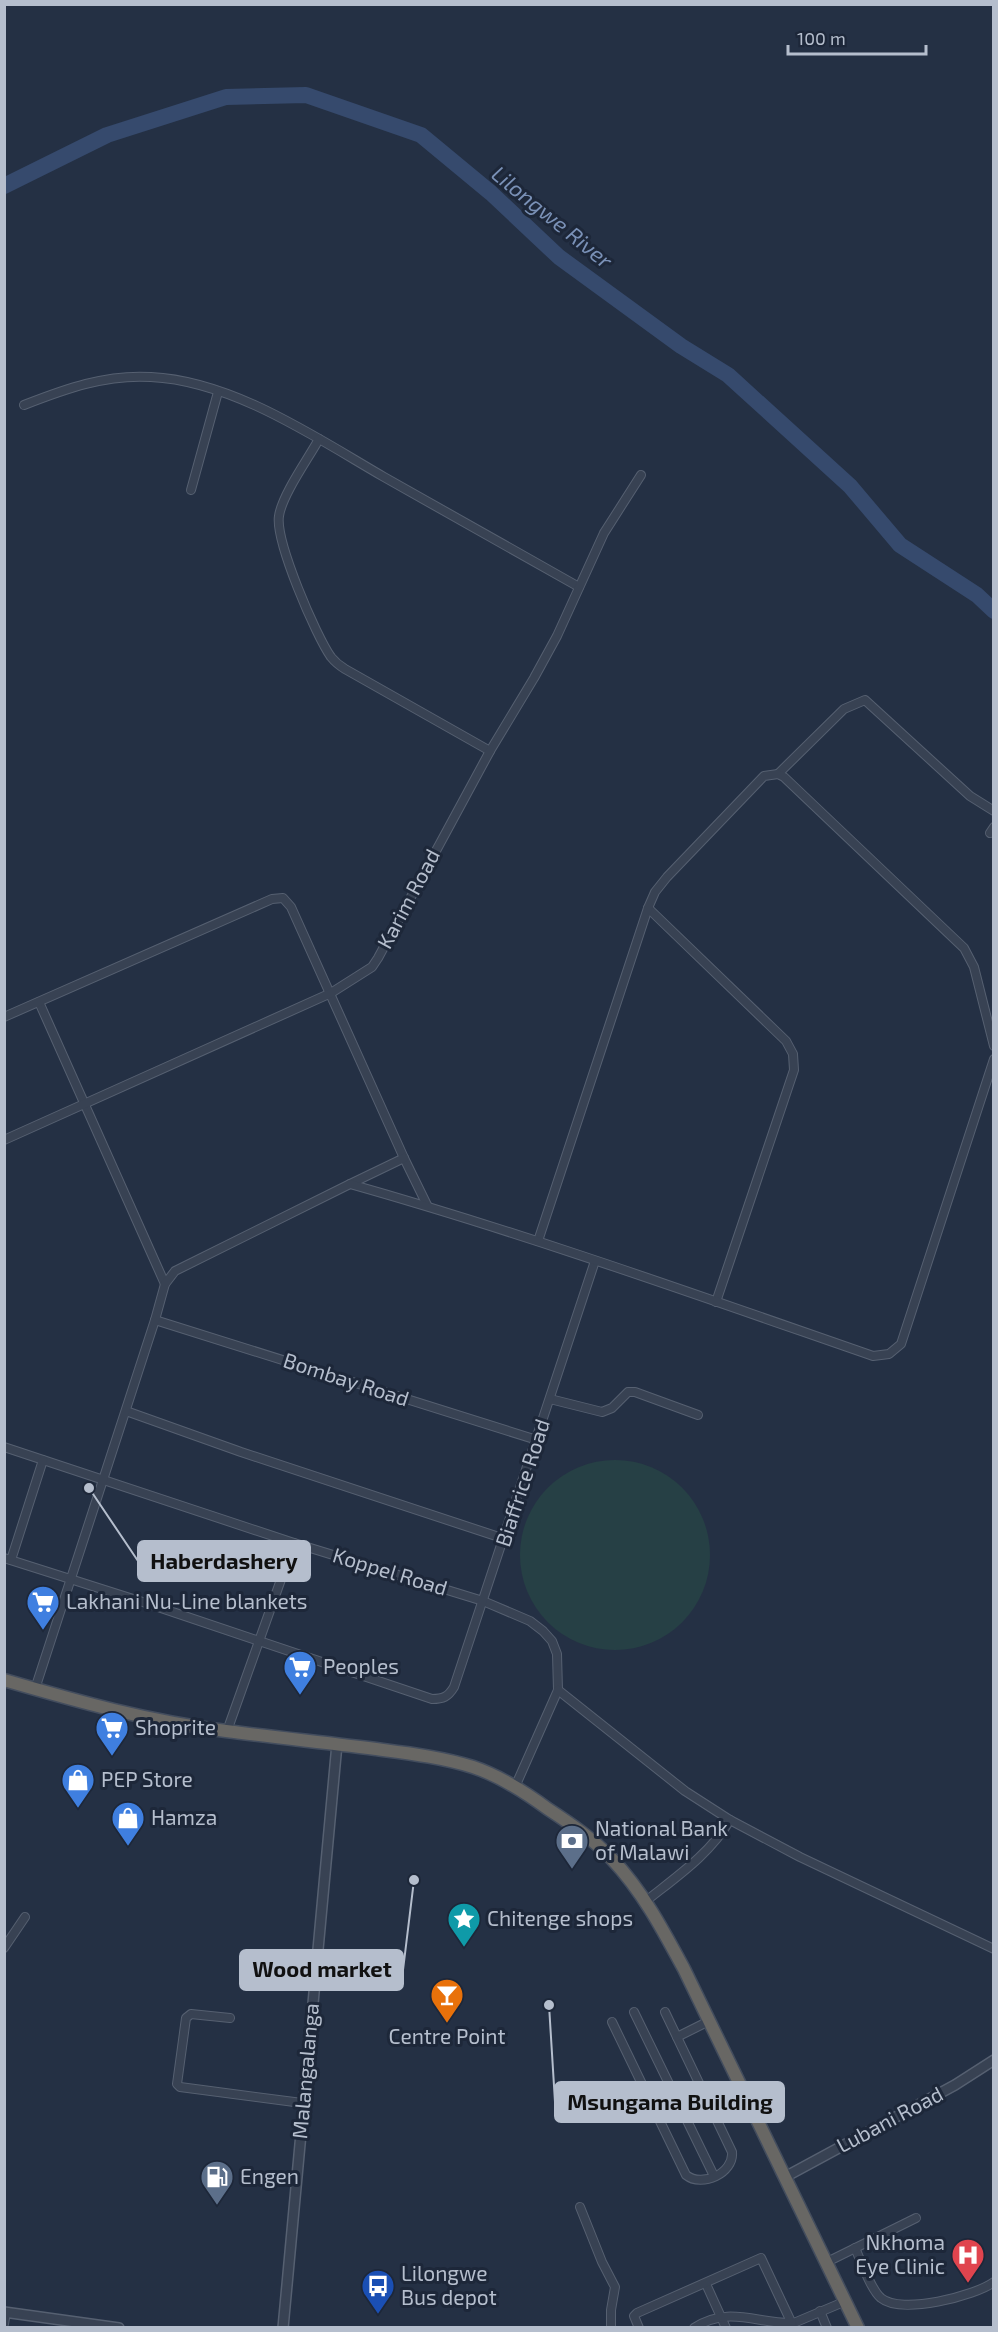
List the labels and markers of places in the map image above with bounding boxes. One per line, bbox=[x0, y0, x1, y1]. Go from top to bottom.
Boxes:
callout: Haberdashery bbox=[138, 1541, 310, 1581]
supermarket icon: Lakhani Nu-Line blankets bbox=[25, 1584, 61, 1631]
place label: Lakhani Nu-Line blankets bbox=[66, 1588, 307, 1613]
supermarket icon: Peoples bbox=[282, 1649, 318, 1696]
place label: Peoples bbox=[323, 1653, 399, 1678]
supermarket icon: Shoprite bbox=[94, 1710, 130, 1757]
place label: Shoprite bbox=[135, 1714, 216, 1739]
shop icon: PEP Store bbox=[60, 1762, 96, 1809]
place label: PEP Store bbox=[101, 1766, 193, 1791]
shop icon: Hamza bbox=[110, 1800, 146, 1847]
place label: Hamza bbox=[151, 1804, 217, 1829]
place label: National Bank of Malawi bbox=[595, 1815, 728, 1864]
bank icon: National Bank of Malawi bbox=[554, 1823, 590, 1870]
place icon: Chitenge shops bbox=[446, 1901, 482, 1948]
place label: Chitenge shops bbox=[487, 1905, 633, 1930]
callout: Wood market bbox=[240, 1950, 403, 1990]
bar icon: Centre Point bbox=[429, 1977, 465, 2024]
place label: Centre Point bbox=[388, 2023, 506, 2048]
callout: Msungama Building bbox=[555, 2082, 784, 2122]
fuel station icon: Engen bbox=[199, 2159, 235, 2206]
place label: Engen bbox=[240, 2163, 299, 2188]
place label: Nkhoma Eye Clinic bbox=[855, 2229, 945, 2278]
hospital icon: Nkhoma Eye Clinic bbox=[950, 2237, 986, 2284]
place label: Lilongwe Bus depot bbox=[401, 2260, 497, 2309]
bus stop icon: Lilongwe Bus depot bbox=[360, 2268, 396, 2315]

